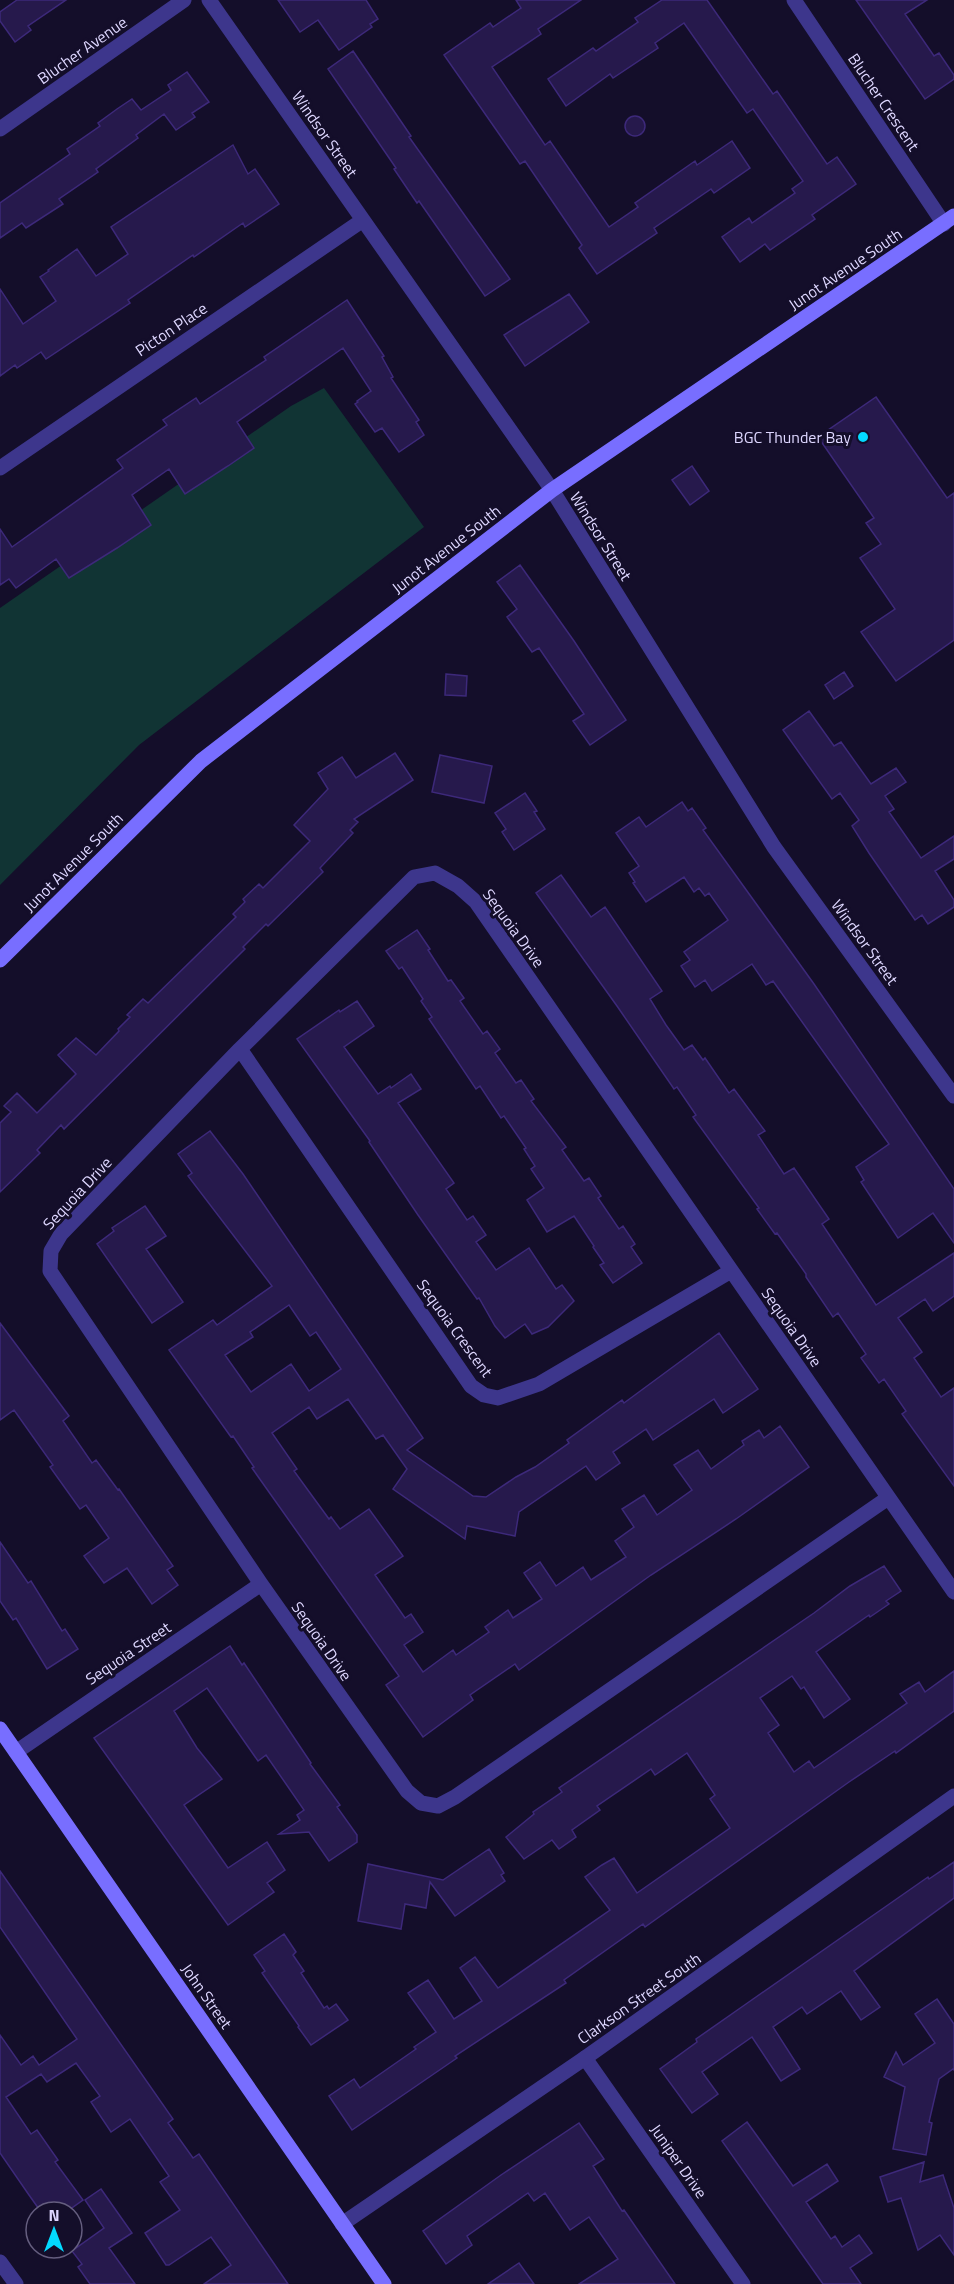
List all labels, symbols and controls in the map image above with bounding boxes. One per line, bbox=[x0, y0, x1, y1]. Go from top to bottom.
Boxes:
street label: Blucher Avenue bbox=[32, 10, 132, 90]
street label: Blucher Crescent bbox=[842, 48, 926, 156]
street label: Windsor Street bbox=[286, 86, 364, 183]
street label: Junot Avenue South bbox=[783, 222, 907, 316]
street label: Picton Place bbox=[130, 296, 212, 362]
place label: BGC Thunder Bay bbox=[734, 425, 851, 449]
marker: BGC Thunder Bay bbox=[856, 430, 870, 444]
street label: Windsor Street bbox=[564, 487, 638, 585]
street label: Junot Avenue South bbox=[386, 499, 506, 599]
street label: Junot Avenue South bbox=[18, 807, 128, 917]
street label: Sequoia Drive bbox=[477, 884, 551, 972]
street label: Windsor Street bbox=[826, 894, 905, 990]
street label: Sequoia Drive bbox=[37, 1151, 117, 1235]
street label: Sequoia Crescent bbox=[411, 1274, 499, 1382]
street label: Sequoia Drive bbox=[756, 1282, 828, 1372]
street label: Sequoia Drive bbox=[286, 1596, 358, 1686]
street label: Sequoia Street bbox=[80, 1615, 176, 1690]
street label: Clarkson Street South bbox=[572, 1946, 706, 2050]
street label: John Street bbox=[176, 1958, 239, 2034]
street label: Juniper Drive bbox=[645, 2119, 713, 2203]
north arrow bbox=[24, 2200, 84, 2260]
text: N bbox=[48, 2203, 60, 2227]

